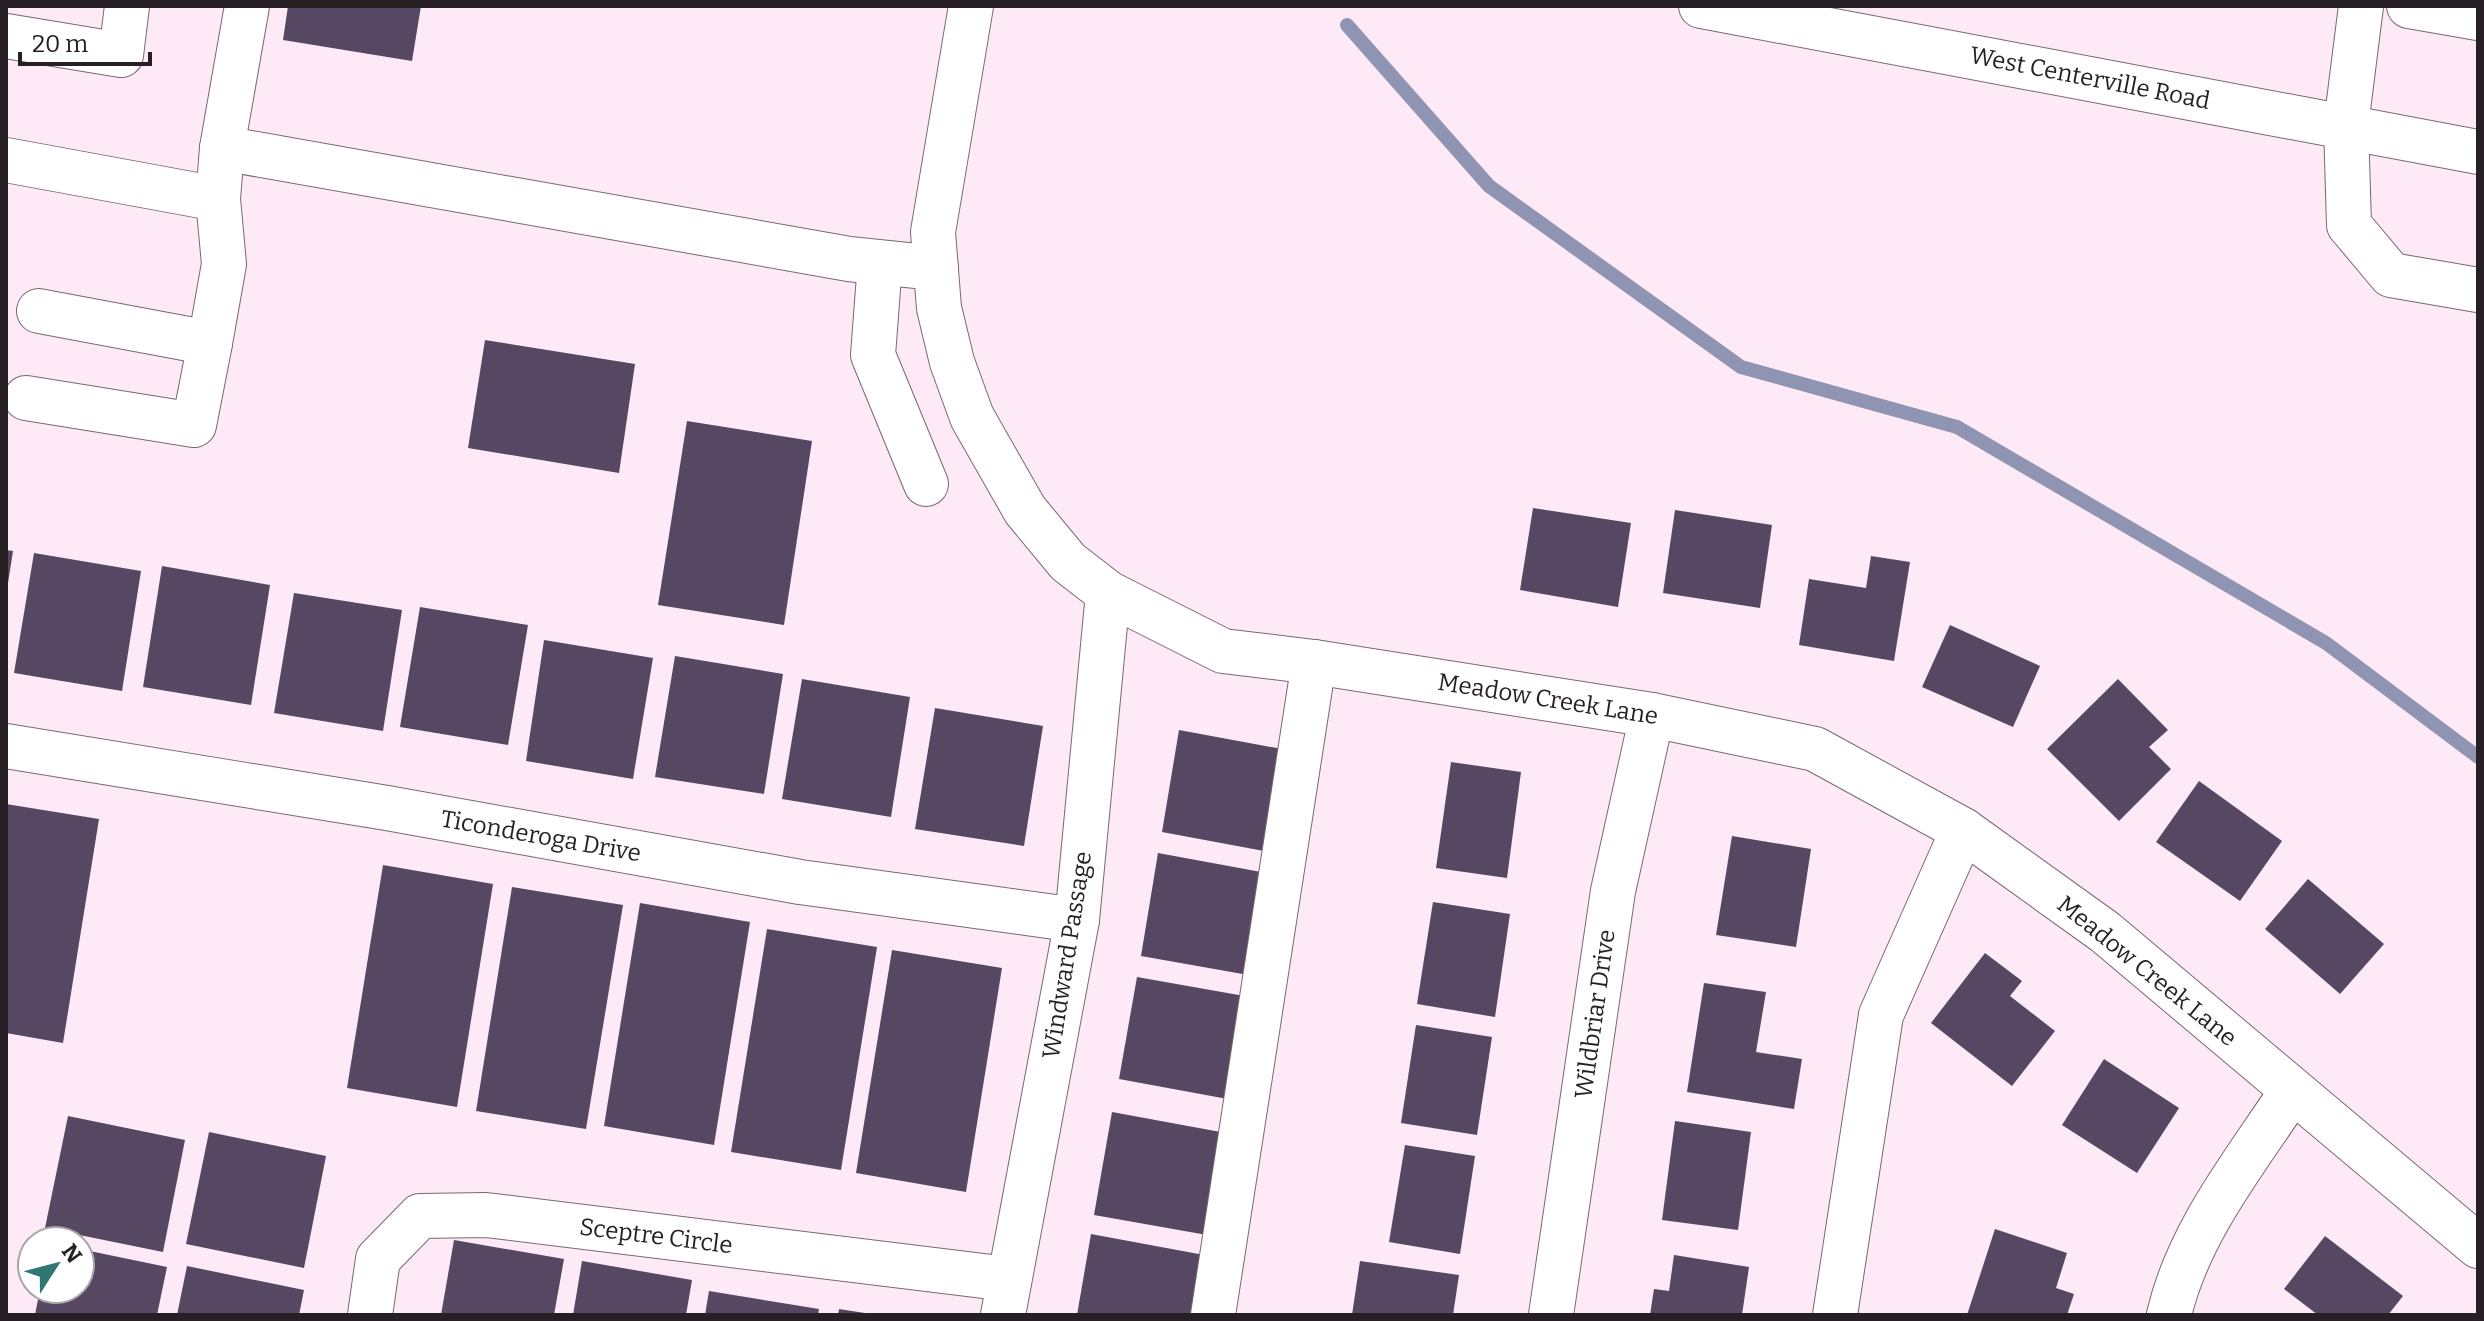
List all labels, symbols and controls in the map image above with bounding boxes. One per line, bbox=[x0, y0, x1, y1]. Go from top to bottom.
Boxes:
scale bar bbox=[20, 16, 150, 66]
text: 20 m bbox=[32, 30, 88, 58]
street label: West Centerville Road bbox=[1968, 41, 2212, 115]
street label: Meadow Creek Lane bbox=[1436, 668, 1660, 730]
street label: Ticonderoga Drive bbox=[439, 805, 643, 867]
street label: Windward Passage bbox=[1037, 849, 1097, 1061]
street label: Meadow Creek Lane bbox=[2052, 890, 2242, 1052]
street label: Wildbriar Drive bbox=[1569, 928, 1621, 1100]
street label: Sceptre Circle bbox=[578, 1213, 734, 1259]
north arrow bbox=[16, 1225, 96, 1305]
text: N bbox=[56, 1239, 88, 1268]

